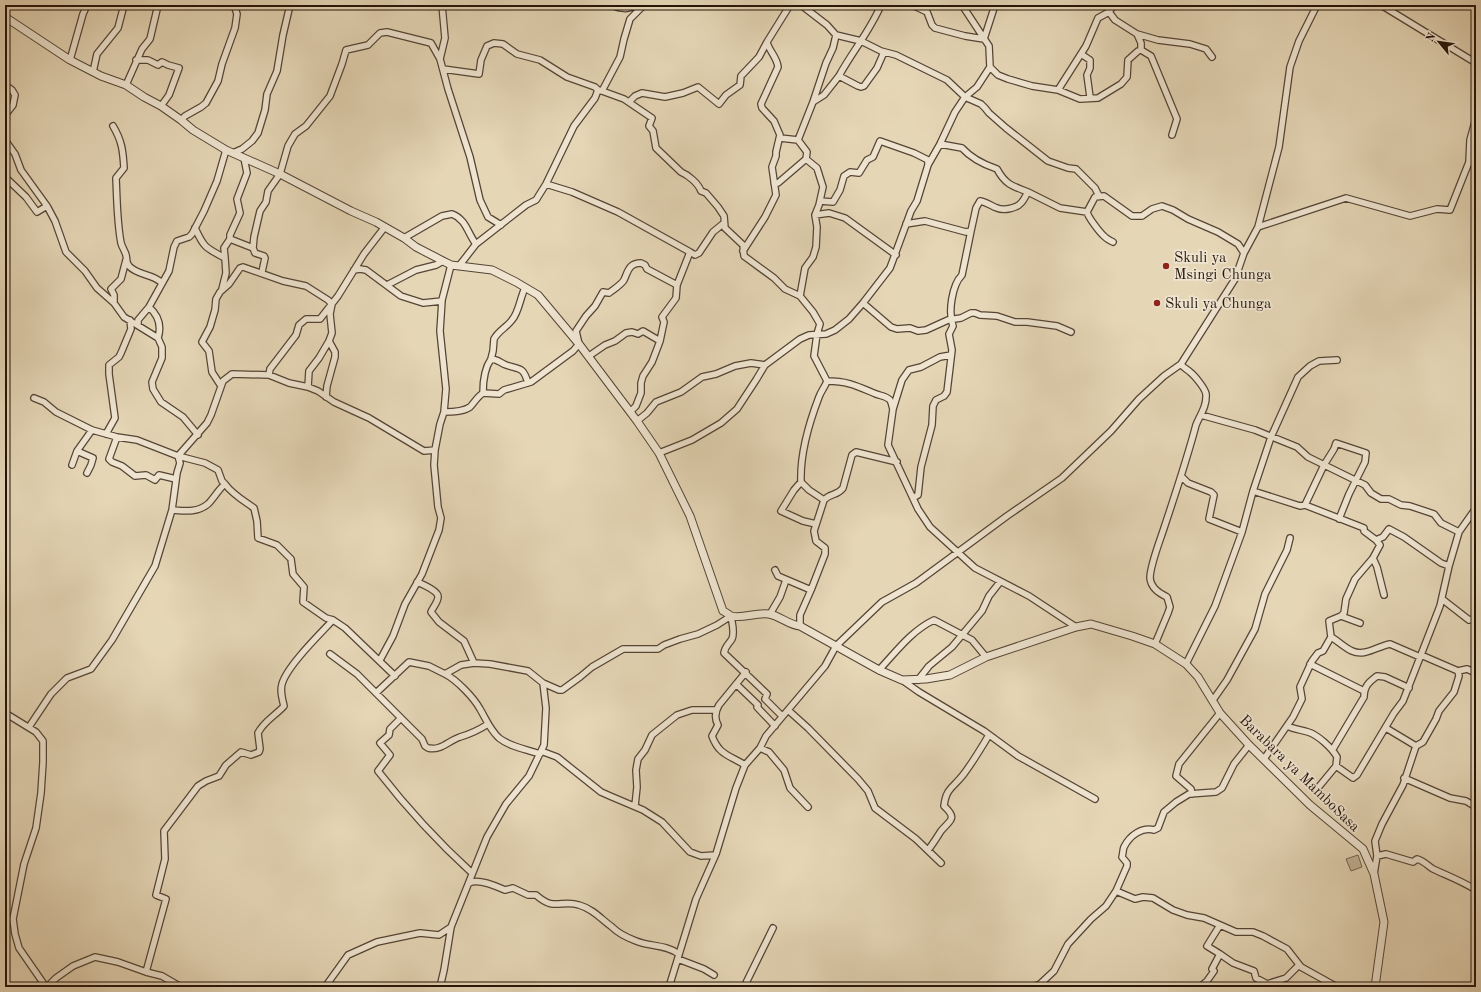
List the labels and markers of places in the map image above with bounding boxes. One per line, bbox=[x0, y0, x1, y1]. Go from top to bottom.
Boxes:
place label: Skuli ya Msingi Chunga bbox=[1174, 251, 1272, 283]
marker: Skuli ya Msingi Chunga bbox=[1161, 261, 1171, 271]
place label: Skuli ya Chunga bbox=[1165, 297, 1272, 312]
marker: Skuli ya Chunga bbox=[1152, 298, 1162, 308]

